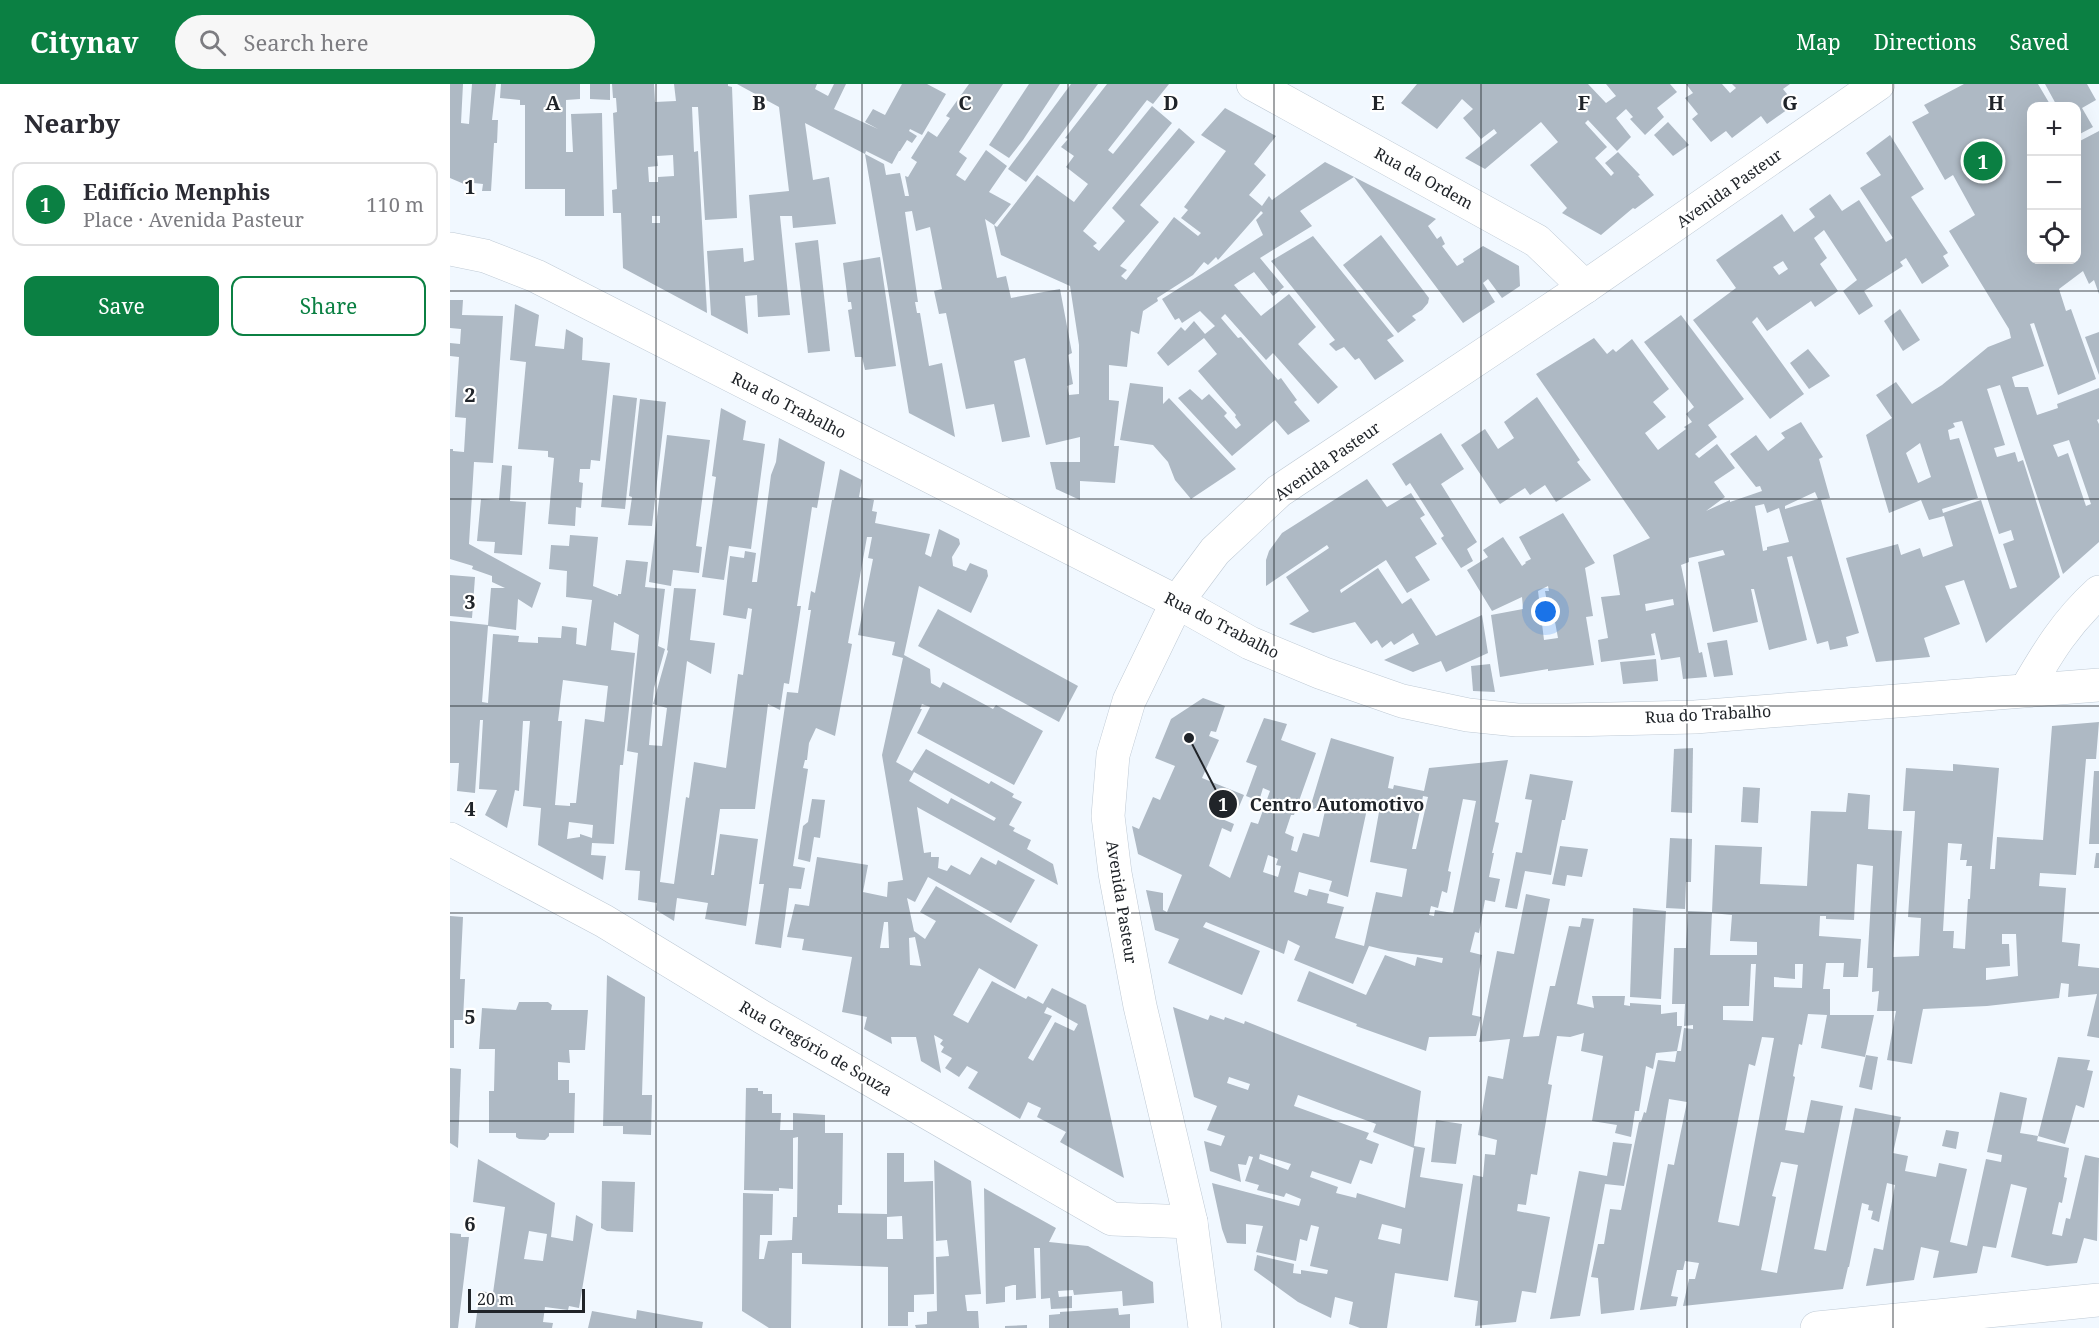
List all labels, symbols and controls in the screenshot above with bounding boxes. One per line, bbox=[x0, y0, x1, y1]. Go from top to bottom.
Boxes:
search box bbox=[175, 15, 595, 69]
text: Citynav bbox=[30, 23, 139, 61]
icon: search bbox=[196, 26, 229, 59]
text: Search here bbox=[244, 27, 368, 57]
text: Map bbox=[1796, 28, 1841, 56]
text: Directions bbox=[1874, 28, 1976, 56]
text: Saved bbox=[2009, 28, 2069, 56]
text: A bbox=[545, 89, 561, 116]
text: B bbox=[752, 89, 766, 116]
text: C bbox=[958, 89, 972, 116]
text: D bbox=[1163, 89, 1179, 116]
text: E bbox=[1371, 89, 1385, 116]
text: F bbox=[1578, 89, 1590, 116]
text: G bbox=[1782, 89, 1798, 116]
text: H bbox=[1988, 89, 2004, 116]
map controls bbox=[2027, 102, 2081, 264]
button: + bbox=[2027, 102, 2081, 156]
text: Nearby bbox=[24, 105, 120, 141]
pin: 1 bbox=[1964, 138, 2002, 184]
street label: Rua da Ordem bbox=[1371, 142, 1477, 214]
street label: Avenida Pasteur bbox=[1672, 143, 1787, 233]
button: − bbox=[2027, 156, 2081, 210]
text: 1 bbox=[464, 173, 476, 200]
text: Edifício Menphis bbox=[83, 176, 270, 206]
text: 1 bbox=[40, 191, 51, 218]
text: 110 m bbox=[366, 191, 424, 218]
text: Place · Avenida Pasteur bbox=[83, 206, 304, 233]
button: locate bbox=[2027, 210, 2081, 264]
button: Save bbox=[24, 276, 219, 336]
button: Share bbox=[231, 276, 426, 336]
street label: Rua do Trabalho bbox=[728, 367, 850, 443]
text: 2 bbox=[464, 381, 476, 408]
street label: Avenida Pasteur bbox=[1270, 416, 1385, 506]
street label: Rua do Trabalho bbox=[1161, 587, 1283, 663]
text: 3 bbox=[464, 588, 476, 615]
your location bbox=[1531, 597, 1560, 626]
street label: Rua do Trabalho bbox=[1644, 700, 1772, 728]
callout: Centro Automotivo bbox=[1208, 786, 1437, 822]
text: 1 bbox=[1218, 792, 1228, 816]
text: Centro Automotivo bbox=[1250, 792, 1424, 816]
text: 4 bbox=[464, 795, 476, 822]
street label: Avenida Pasteur bbox=[1101, 839, 1143, 966]
street label: Rua Gregório de Souza bbox=[736, 995, 896, 1101]
text: 5 bbox=[464, 1003, 476, 1030]
text: 6 bbox=[464, 1210, 476, 1237]
scale bar bbox=[468, 1286, 585, 1314]
text: 20 m bbox=[477, 1288, 514, 1310]

